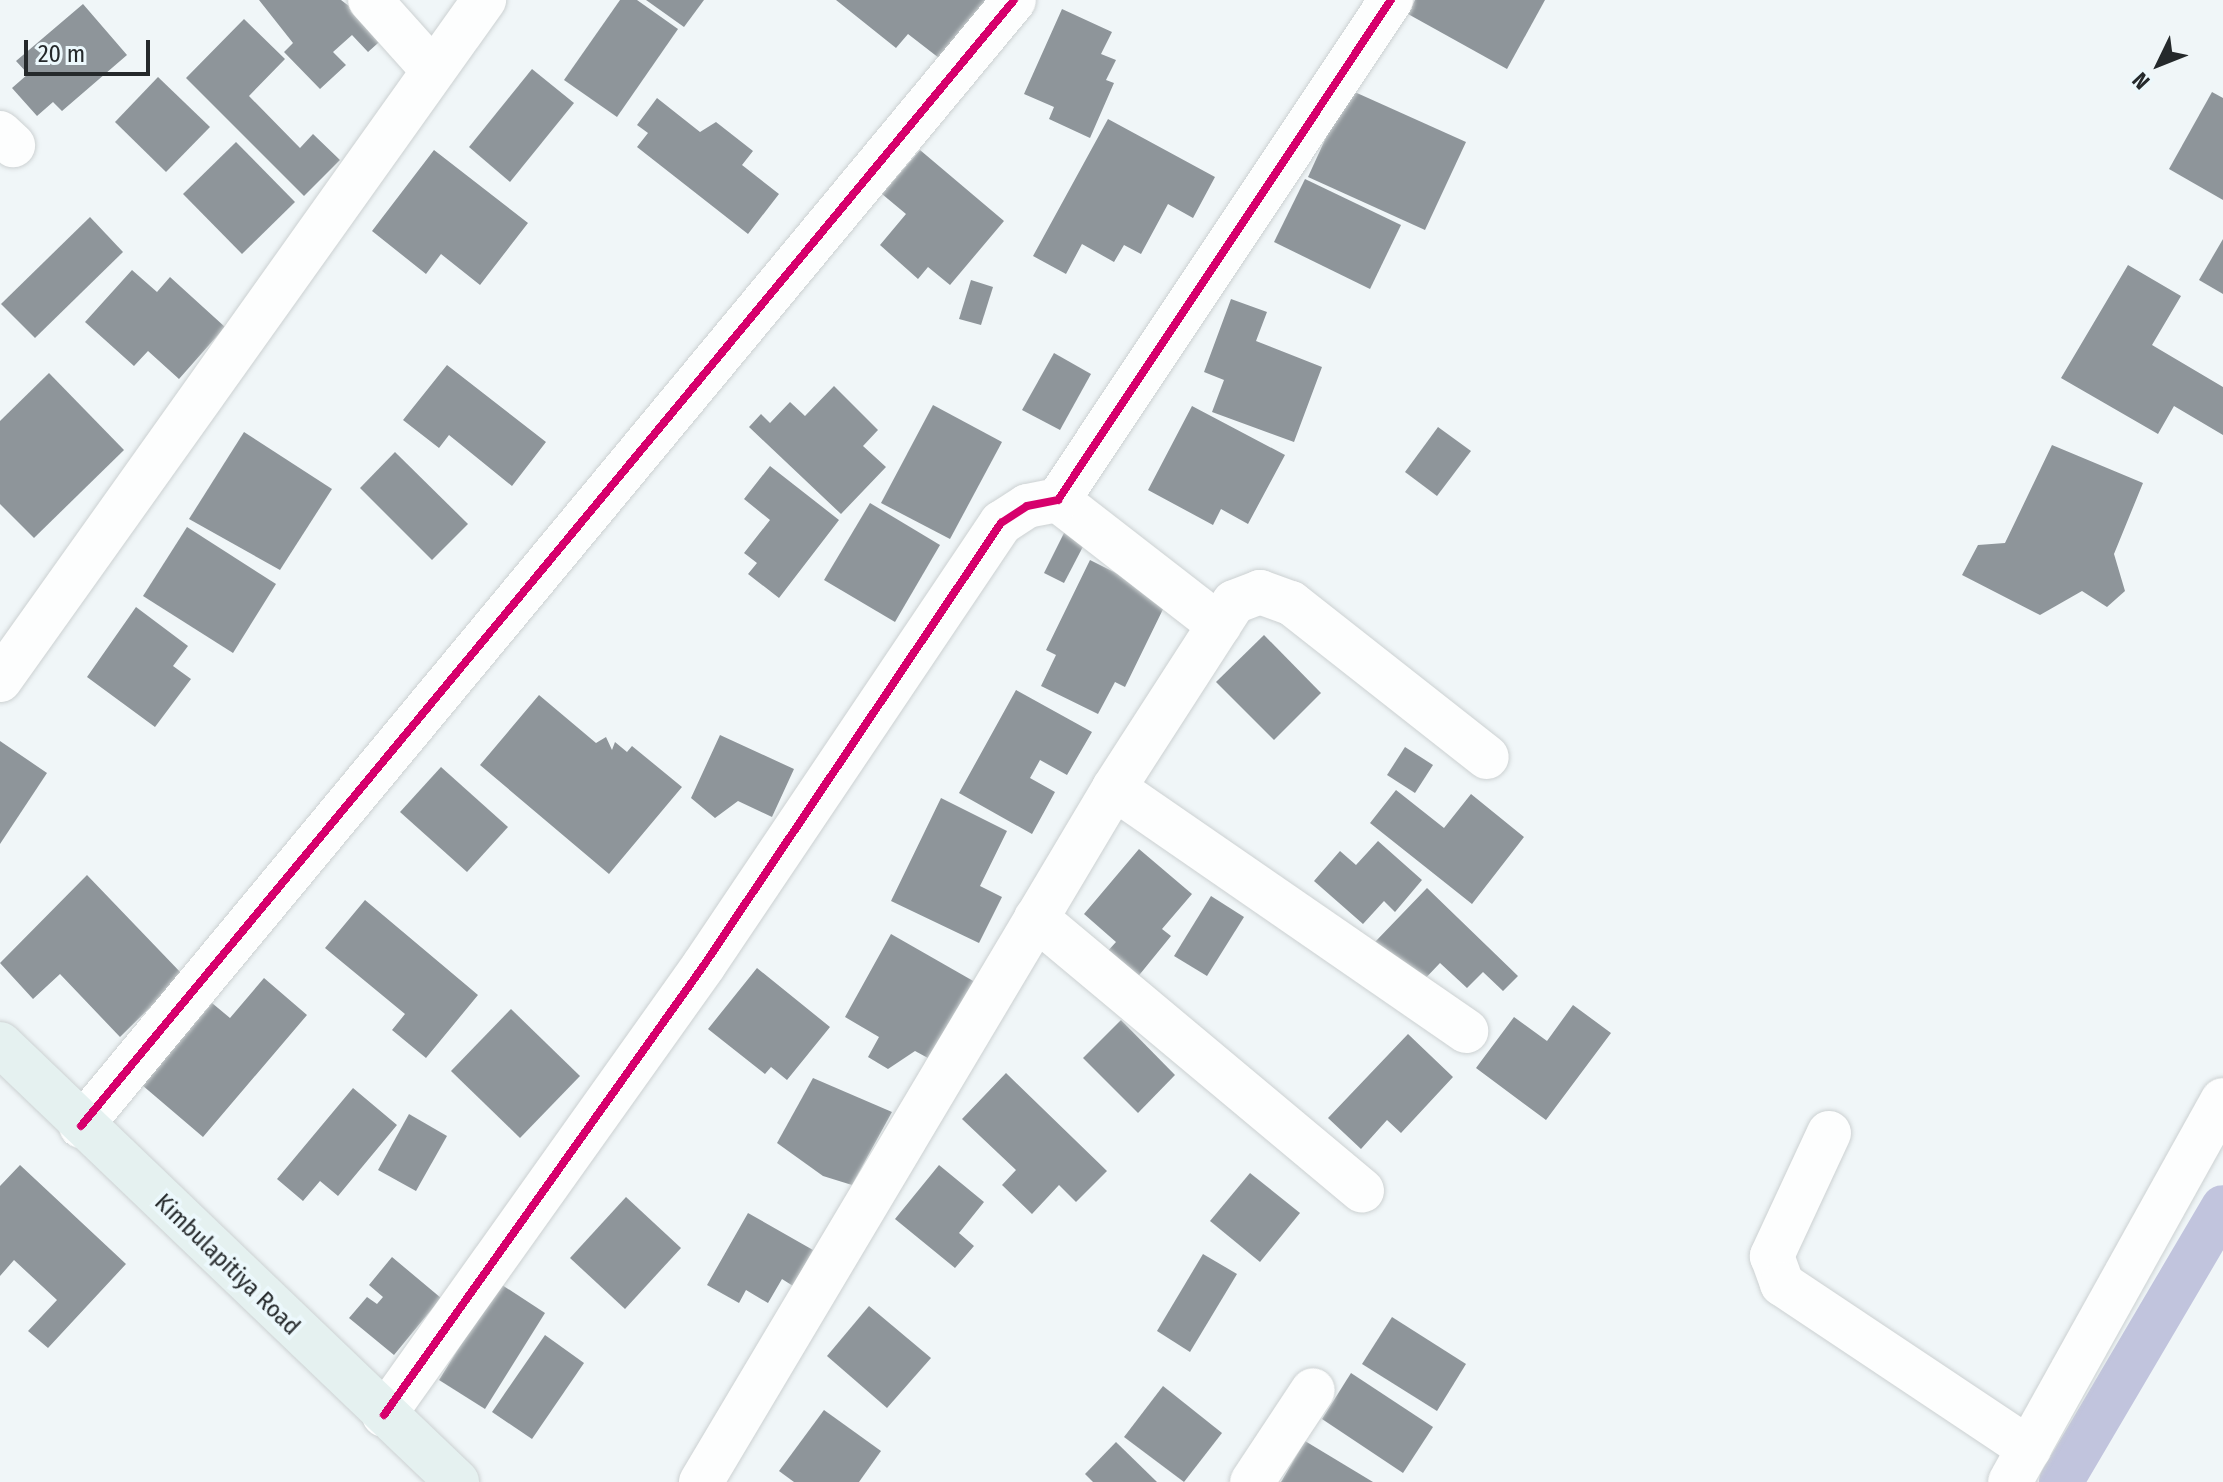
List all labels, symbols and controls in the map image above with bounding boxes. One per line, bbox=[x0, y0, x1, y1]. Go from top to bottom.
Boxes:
scale bar bbox=[28, 24, 154, 74]
north arrow bbox=[2119, 24, 2199, 104]
text: 20 m bbox=[38, 40, 85, 68]
text: N bbox=[2127, 67, 2155, 95]
street label: Kimbulapitiya Road bbox=[148, 1188, 306, 1342]

